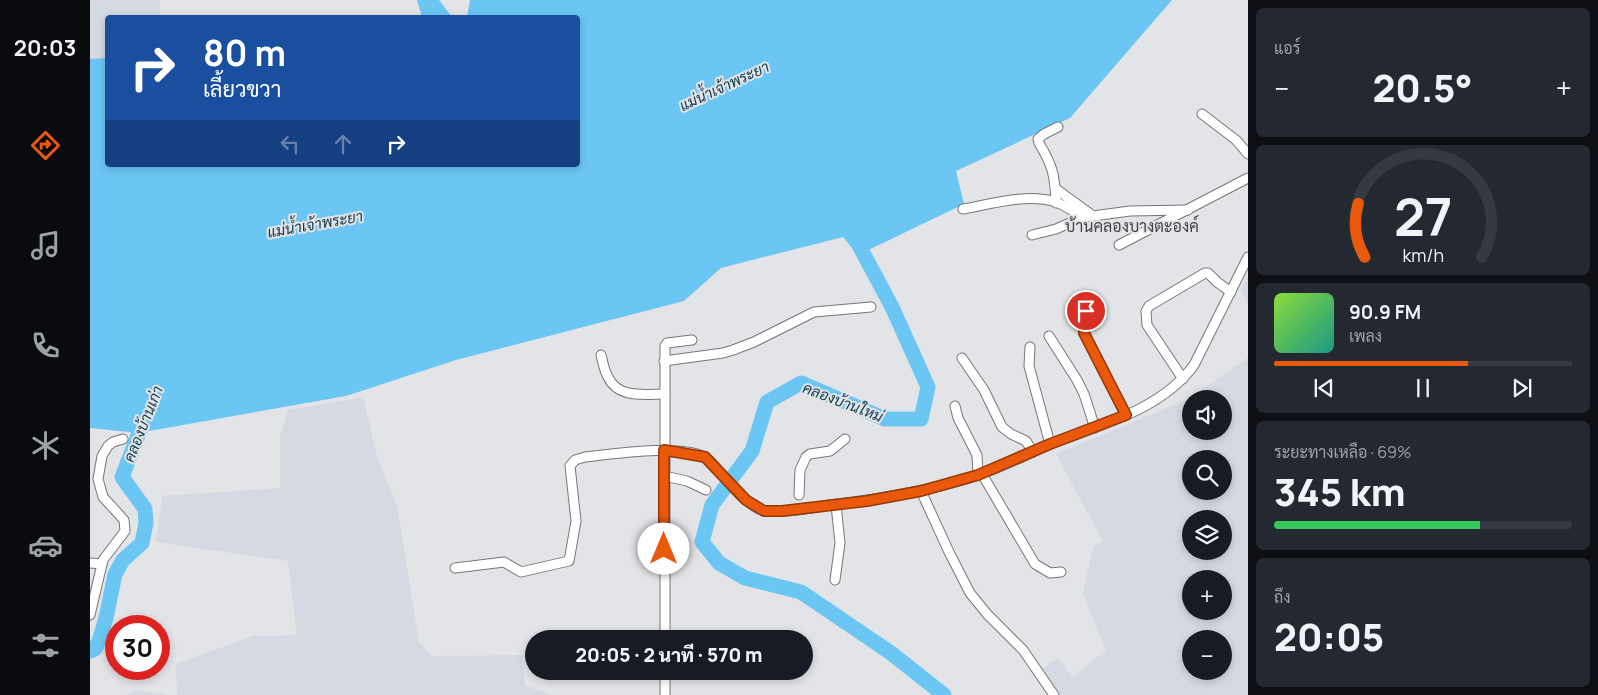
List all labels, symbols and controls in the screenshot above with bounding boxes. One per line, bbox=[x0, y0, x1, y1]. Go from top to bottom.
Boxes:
text: 80 m bbox=[203, 29, 286, 77]
text: 20:03 bbox=[14, 33, 76, 63]
icon: right bbox=[120, 35, 185, 100]
text: แอร์ bbox=[1274, 37, 1300, 59]
water label: แม่น้ำเจ้าพระยา bbox=[675, 54, 772, 116]
text: 20.5° bbox=[1372, 61, 1473, 113]
text: − bbox=[1274, 69, 1289, 107]
text: + bbox=[1556, 69, 1572, 107]
text: เลี้ยวขวา bbox=[203, 74, 281, 104]
icon: directions bbox=[28, 128, 63, 163]
icon: left bbox=[276, 130, 304, 158]
icon: ahead bbox=[329, 130, 357, 158]
icon: right bbox=[382, 130, 410, 158]
text: 27 bbox=[1394, 181, 1452, 252]
water label: แม่น้ำเจ้าพระยา bbox=[265, 203, 365, 243]
district label: บ้านคลองบางตะองค์ bbox=[1065, 214, 1199, 237]
icon: music bbox=[28, 228, 63, 263]
text: km/h bbox=[1402, 243, 1444, 267]
pin bbox=[1065, 290, 1107, 332]
icon: arrive bbox=[1072, 297, 1100, 325]
text: 90.9 FM bbox=[1349, 299, 1421, 325]
text: เพลง bbox=[1349, 325, 1382, 347]
icon: phone bbox=[28, 328, 63, 363]
icon: previous bbox=[1310, 374, 1338, 402]
icon: pause bbox=[1409, 374, 1437, 402]
icon: next bbox=[1508, 374, 1536, 402]
water label: คลองบ้านใหม่ bbox=[800, 377, 887, 427]
water label: คลองบ้านเก่า bbox=[118, 383, 168, 465]
map controls bbox=[1182, 390, 1232, 680]
button: sound bbox=[1182, 390, 1232, 440]
icon: climate bbox=[28, 428, 63, 463]
text: ระยะทางเหลือ · 69% bbox=[1274, 441, 1411, 463]
button: search bbox=[1182, 450, 1232, 500]
text: 345 km bbox=[1274, 465, 1406, 517]
button: layers bbox=[1182, 510, 1232, 560]
position arrow bbox=[637, 522, 689, 574]
icon: car bbox=[28, 528, 63, 563]
button: + bbox=[1182, 570, 1232, 620]
text: ถึง bbox=[1274, 586, 1291, 608]
text: 20:05 bbox=[1274, 610, 1384, 662]
speed limit sign: 30 bbox=[105, 615, 170, 680]
icon: filters bbox=[28, 628, 63, 663]
button: − bbox=[1182, 630, 1232, 680]
text: 20:05 · 2 นาที · 570 m bbox=[576, 642, 763, 668]

